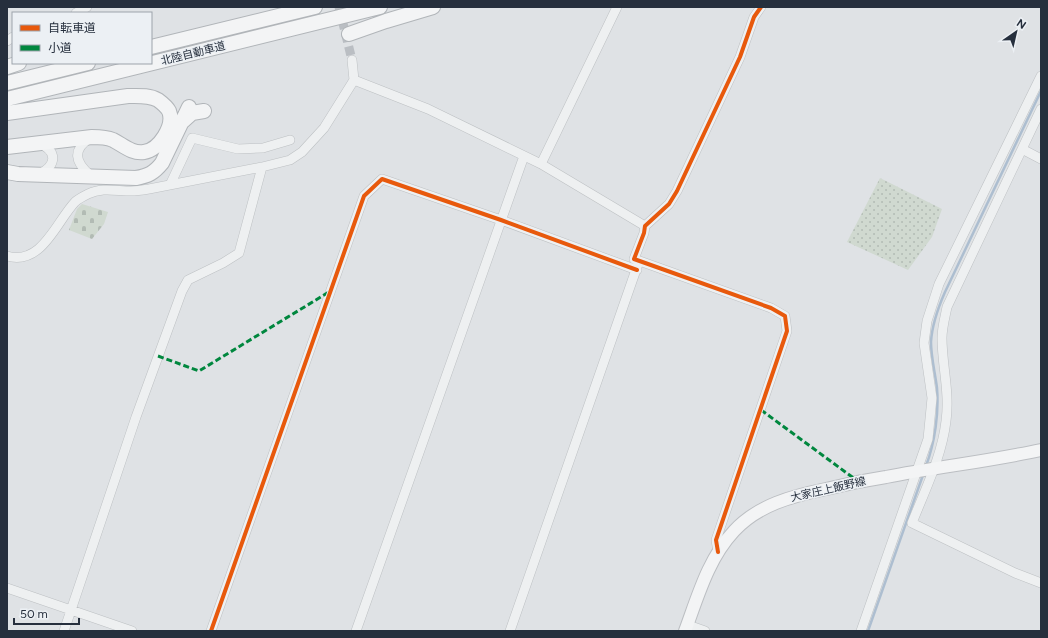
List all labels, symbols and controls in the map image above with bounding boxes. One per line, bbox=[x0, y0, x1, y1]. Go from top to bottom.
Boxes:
legend bbox=[12, 12, 152, 64]
north arrow bbox=[996, 12, 1036, 52]
text: N bbox=[1014, 16, 1028, 32]
text: 自転車道 bbox=[48, 21, 96, 35]
street label: 北陸自動車道 bbox=[160, 39, 227, 68]
text: 小道 bbox=[48, 41, 72, 55]
street label: 大家庄上飯野線 bbox=[789, 474, 867, 504]
scale bar bbox=[14, 600, 79, 626]
text: 50 m bbox=[20, 607, 48, 621]

